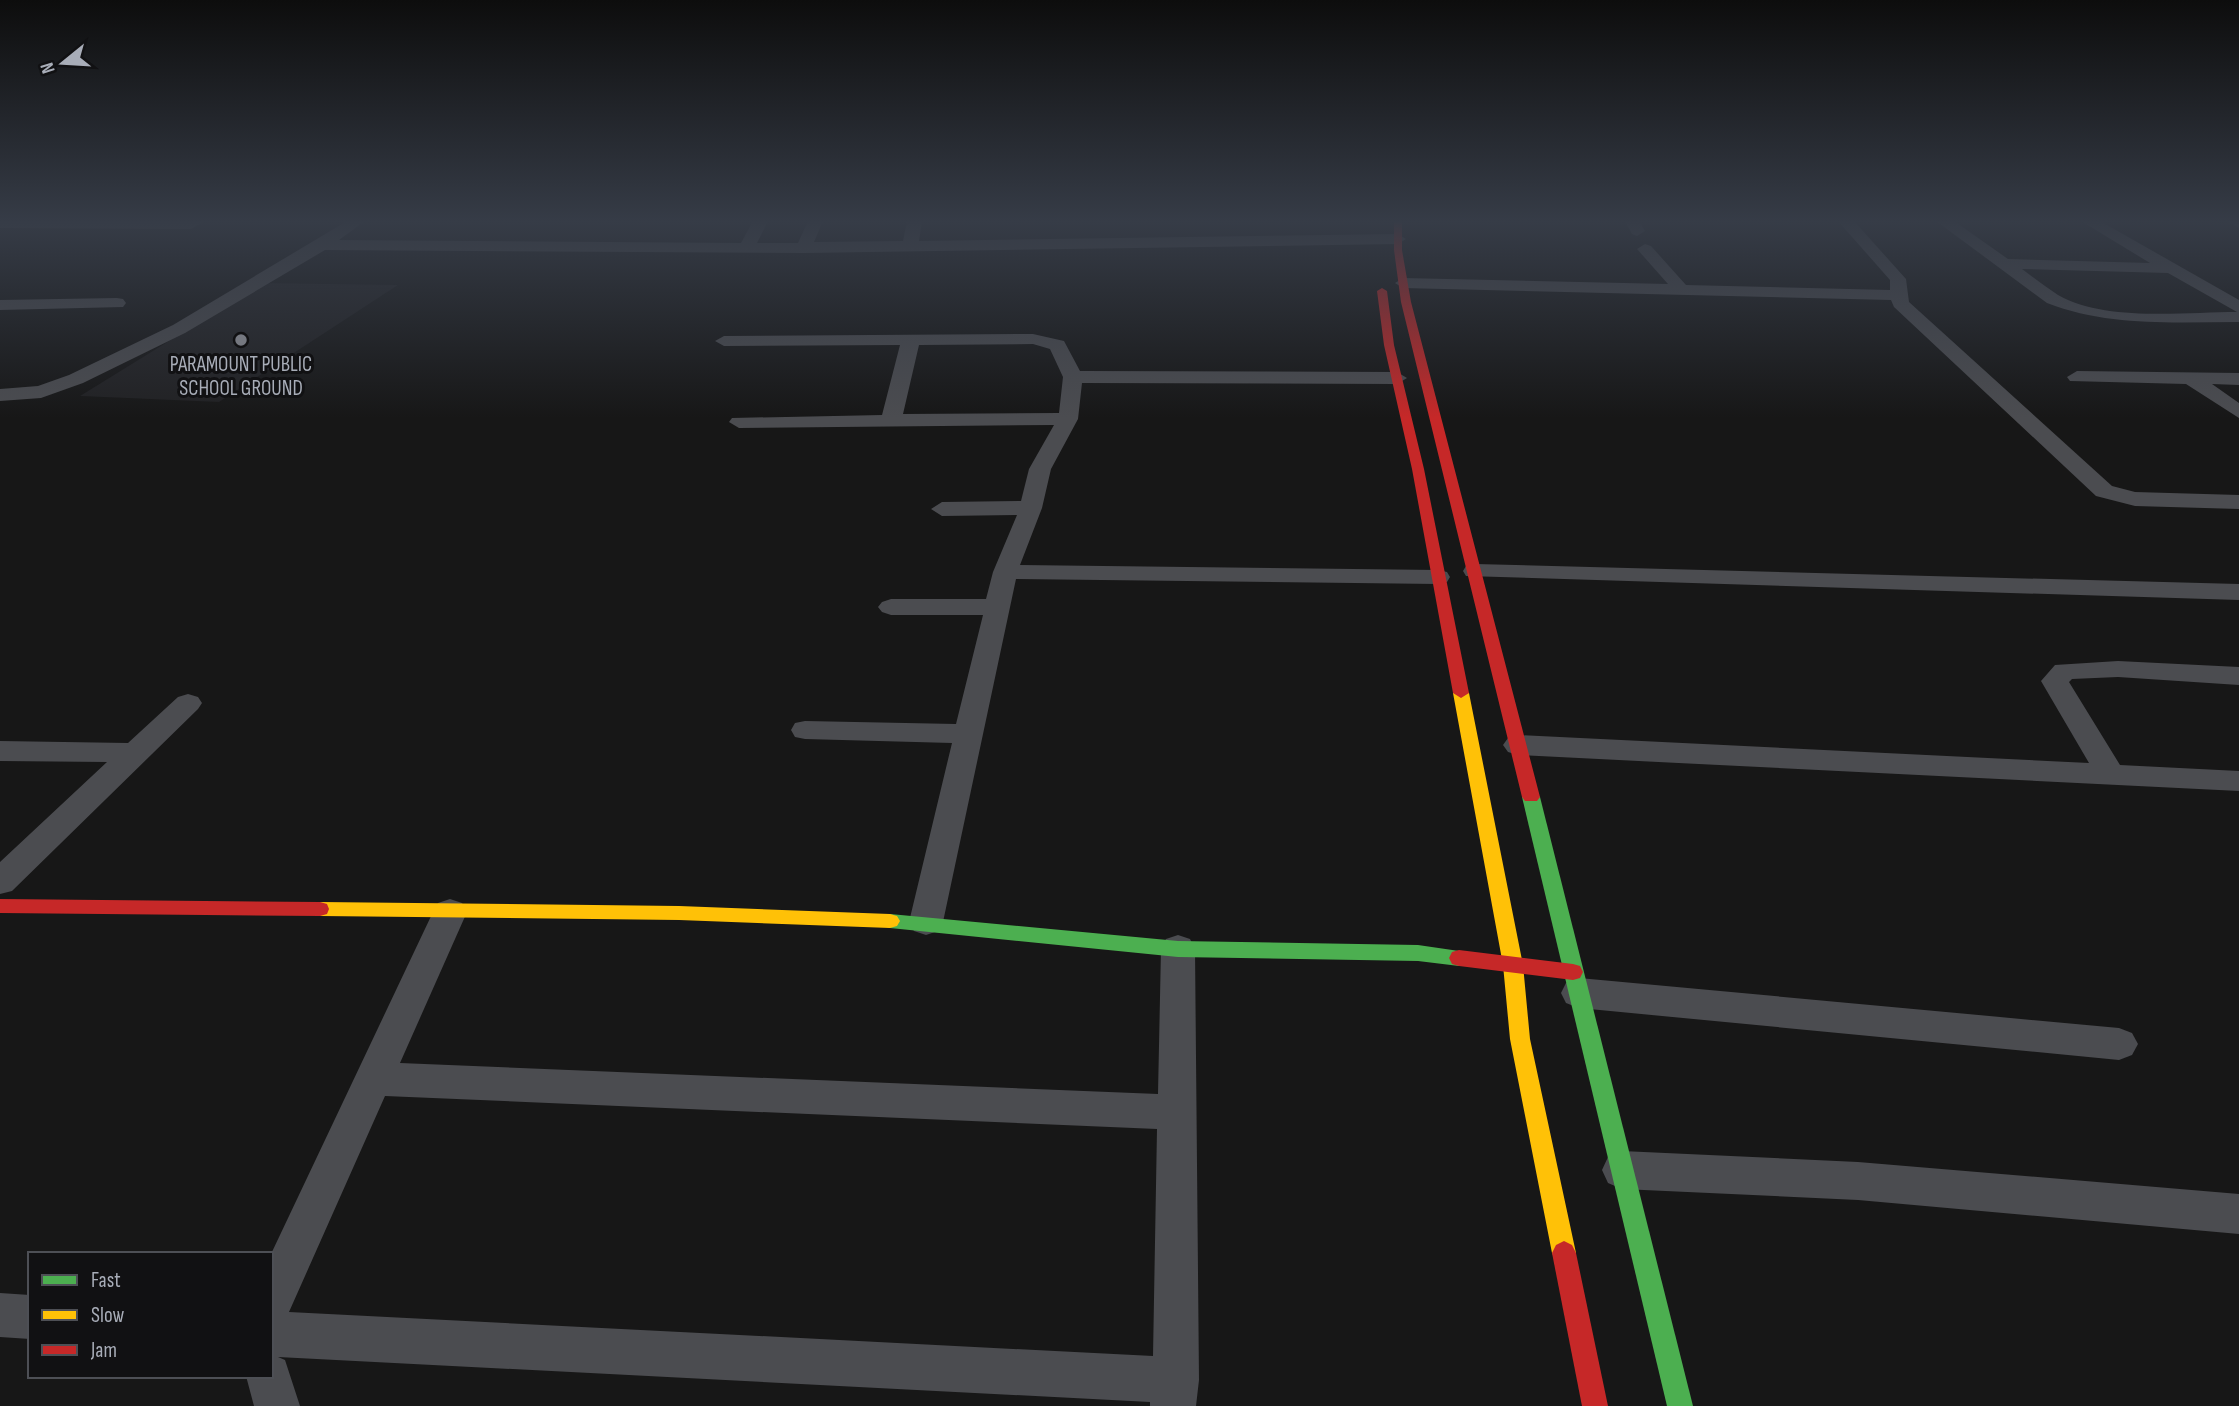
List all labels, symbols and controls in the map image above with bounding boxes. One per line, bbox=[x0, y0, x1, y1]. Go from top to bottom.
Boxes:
north arrow bbox=[28, 28, 98, 98]
text: N bbox=[36, 59, 61, 76]
marker: PARAMOUNT PUBLIC SCHOOL GROUND bbox=[233, 332, 249, 348]
place label: PARAMOUNT PUBLIC SCHOOL GROUND bbox=[170, 352, 312, 401]
legend bbox=[28, 1252, 273, 1378]
text: Fast bbox=[91, 1268, 121, 1293]
text: Slow bbox=[91, 1303, 125, 1328]
text: Jam bbox=[90, 1338, 117, 1363]

